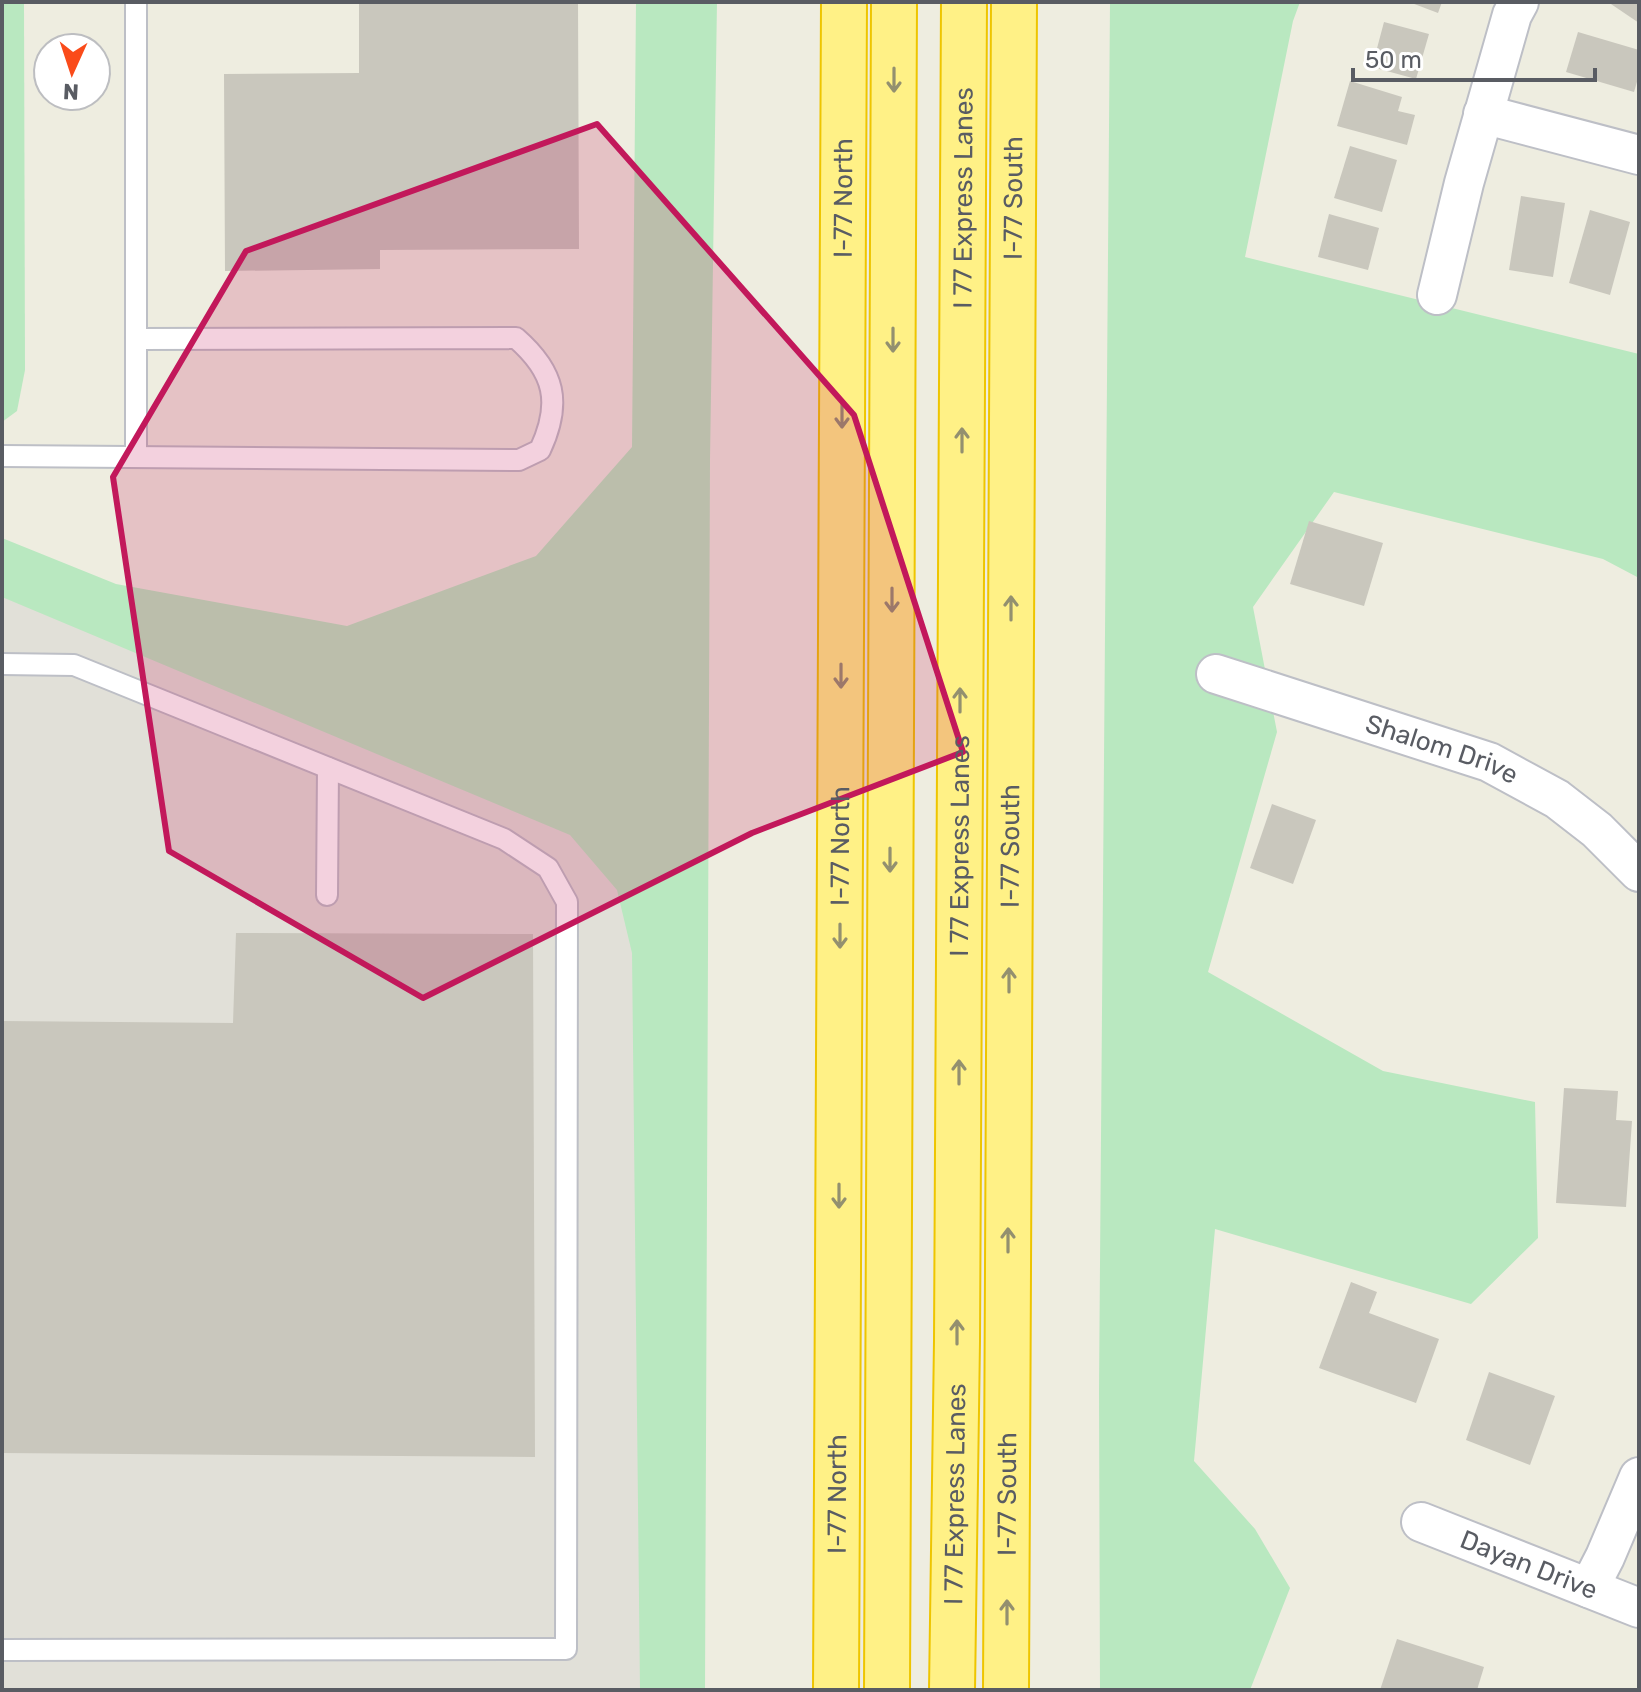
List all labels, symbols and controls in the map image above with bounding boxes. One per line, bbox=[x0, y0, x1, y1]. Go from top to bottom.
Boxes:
north arrow bbox=[32, 32, 112, 112]
scale bar bbox=[1353, 32, 1595, 82]
text: 50 m bbox=[1365, 46, 1422, 74]
one-way arrow bbox=[886, 66, 902, 93]
text: N bbox=[62, 78, 80, 105]
street label: I 77 Express Lanes bbox=[947, 87, 979, 309]
street label: I-77 South bbox=[997, 136, 1029, 260]
street label: I-77 North bbox=[827, 138, 859, 258]
one-way arrow bbox=[885, 326, 901, 353]
one-way arrow bbox=[834, 402, 850, 429]
one-way arrow bbox=[954, 427, 970, 454]
one-way arrow bbox=[884, 586, 899, 613]
one-way arrow bbox=[1003, 595, 1019, 622]
one-way arrow bbox=[833, 662, 849, 689]
one-way arrow bbox=[953, 687, 968, 714]
street label: Shalom Drive bbox=[1362, 708, 1524, 790]
street label: I 77 Express Lanes bbox=[944, 735, 976, 957]
street label: I-77 South bbox=[994, 784, 1026, 908]
street label: I-77 North bbox=[824, 786, 856, 906]
one-way arrow bbox=[882, 846, 898, 873]
one-way arrow bbox=[832, 922, 848, 949]
one-way arrow bbox=[1002, 967, 1017, 994]
one-way arrow bbox=[951, 1059, 967, 1086]
one-way arrow bbox=[831, 1182, 847, 1209]
one-way arrow bbox=[1000, 1227, 1016, 1254]
one-way arrow bbox=[950, 1319, 965, 1346]
street label: I 77 Express Lanes bbox=[938, 1383, 972, 1605]
street label: I-77 South bbox=[991, 1432, 1023, 1556]
street label: I-77 North bbox=[821, 1434, 853, 1554]
street label: Dayan Drive bbox=[1456, 1524, 1602, 1606]
one-way arrow bbox=[999, 1599, 1015, 1626]

